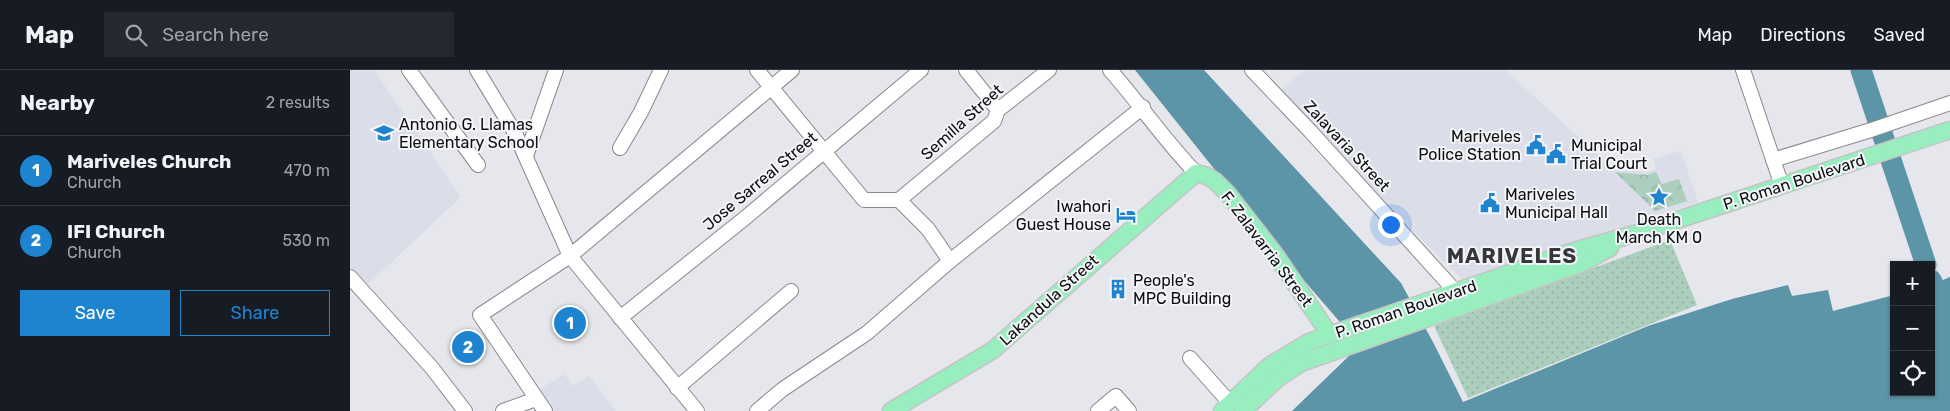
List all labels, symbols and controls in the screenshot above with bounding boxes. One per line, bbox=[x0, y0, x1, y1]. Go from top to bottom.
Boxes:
search box bbox=[104, 12, 454, 57]
text: Map bbox=[25, 21, 74, 49]
icon: search bbox=[122, 21, 150, 49]
text: Search here bbox=[162, 23, 269, 46]
text: Map bbox=[1697, 24, 1732, 46]
text: Directions bbox=[1760, 24, 1846, 46]
text: Saved bbox=[1874, 24, 1925, 46]
street label: Semilla Street bbox=[917, 80, 1007, 164]
text: Nearby bbox=[20, 90, 95, 115]
text: 2 results bbox=[266, 93, 330, 112]
street label: Zalavaria Street bbox=[1300, 97, 1394, 195]
place label: Antonio G. Llamas Elementary School bbox=[399, 115, 539, 152]
school or university icon: Antonio G. Llamas Elementary School bbox=[373, 122, 395, 144]
place label: Mariveles Police Station bbox=[1418, 127, 1521, 164]
street label: Jose Sarreal Street bbox=[699, 128, 821, 234]
public building icon: Mariveles Police Station bbox=[1525, 134, 1547, 156]
place label: Municipal Trial Court bbox=[1571, 136, 1647, 173]
public building icon: Municipal Trial Court bbox=[1545, 143, 1567, 165]
text: Mariveles Church bbox=[67, 150, 231, 173]
street label: P. Roman Boulevard bbox=[1721, 150, 1867, 214]
text: 1 bbox=[32, 161, 40, 180]
text: 470 m bbox=[284, 161, 330, 180]
text: Church bbox=[67, 173, 122, 192]
place label: Mariveles Municipal Hall bbox=[1505, 185, 1608, 222]
place icon: Death March KM 0 bbox=[1648, 186, 1670, 208]
street label: F. Zalavarria Street bbox=[1217, 187, 1317, 311]
public building icon: Mariveles Municipal Hall bbox=[1479, 192, 1501, 214]
place label: Iwahori Guest House bbox=[1016, 197, 1111, 234]
hotel icon: Iwahori Guest House bbox=[1115, 204, 1137, 226]
place label: Death March KM 0 bbox=[1616, 210, 1702, 247]
your location bbox=[1378, 212, 1404, 238]
text: IFI Church bbox=[67, 220, 165, 243]
text: 2 bbox=[31, 231, 41, 250]
text: 530 m bbox=[283, 231, 330, 250]
text: Church bbox=[67, 243, 122, 262]
district label: MARIVELES bbox=[1447, 243, 1577, 268]
street label: Lakandula Street bbox=[996, 251, 1102, 349]
map controls bbox=[1890, 261, 1935, 396]
button: + bbox=[1890, 261, 1935, 306]
place label: People's MPC Building bbox=[1133, 271, 1231, 308]
street label: P. Roman Boulevard bbox=[1333, 276, 1479, 342]
building icon: People's MPC Building bbox=[1107, 278, 1129, 300]
button: Save bbox=[20, 290, 170, 336]
button: Share bbox=[180, 290, 330, 336]
pin: 1 bbox=[554, 304, 586, 342]
button: − bbox=[1890, 306, 1935, 351]
pin: 2 bbox=[452, 328, 484, 366]
button: locate bbox=[1890, 351, 1935, 396]

